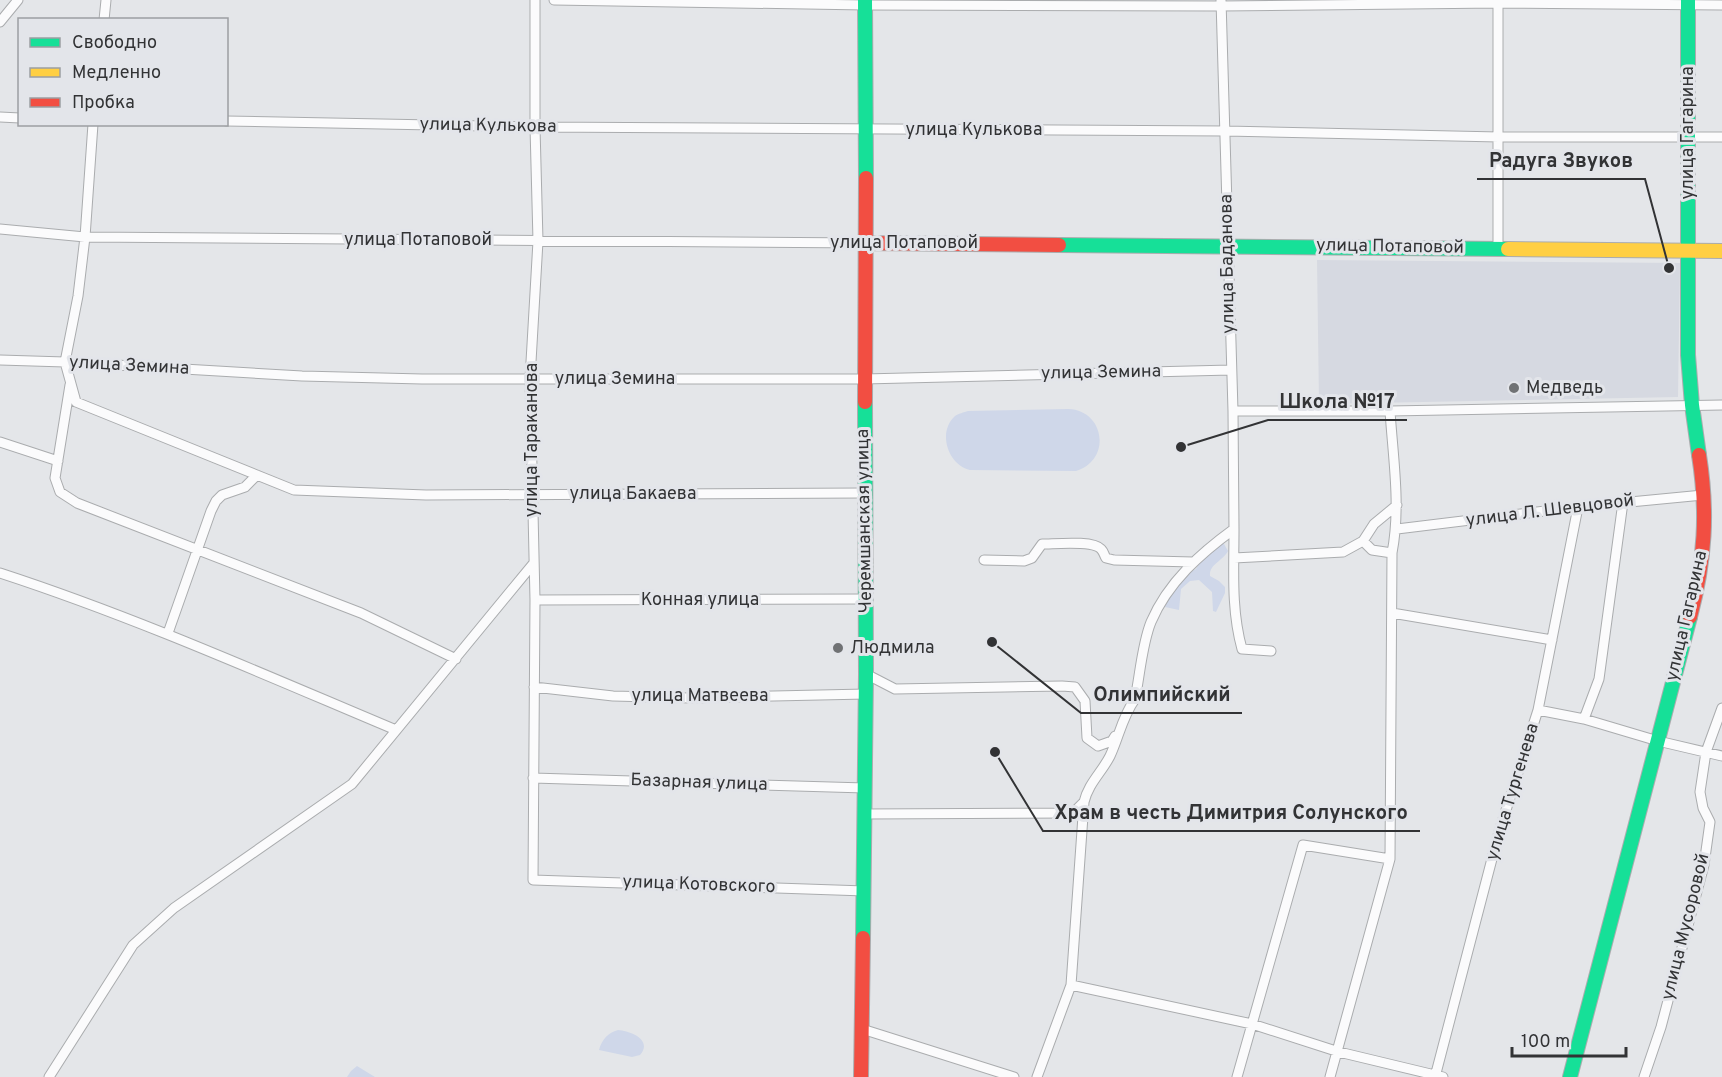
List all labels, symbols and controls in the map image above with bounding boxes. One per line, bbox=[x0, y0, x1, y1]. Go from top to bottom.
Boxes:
legend bbox=[18, 18, 228, 126]
text: Свободно bbox=[72, 32, 157, 55]
text: Медленно bbox=[72, 62, 161, 85]
street label: улица Гагарина bbox=[1677, 66, 1700, 200]
text: Пробка bbox=[72, 92, 135, 115]
street label: улица Кулькова bbox=[419, 113, 557, 139]
street label: улица Кулькова bbox=[906, 119, 1042, 142]
callout: Радуга Звуков bbox=[1477, 141, 1645, 179]
text: Радуга Звуков bbox=[1489, 149, 1633, 175]
street label: улица Баданова bbox=[1215, 194, 1241, 334]
street label: улица Потаповой bbox=[344, 229, 492, 252]
street label: улица Потаповой bbox=[830, 232, 978, 255]
street label: улица Потаповой bbox=[1316, 234, 1464, 260]
street label: улица Земина bbox=[68, 351, 190, 381]
street label: улица Земина bbox=[1041, 360, 1161, 386]
street label: улица Тараканова bbox=[521, 363, 544, 517]
street label: улица Земина bbox=[555, 368, 675, 391]
place label: Медведь bbox=[1526, 377, 1604, 400]
marker: Медведь bbox=[1507, 381, 1521, 395]
callout: Школа №17 bbox=[1268, 382, 1407, 420]
text: Школа №17 bbox=[1279, 390, 1395, 416]
street label: Черемшанская улица bbox=[852, 429, 878, 613]
street label: улица Бакаева bbox=[570, 483, 696, 506]
street label: улица Л. Шевцовой bbox=[1465, 489, 1635, 533]
street label: улица Гагарина bbox=[1661, 549, 1713, 683]
street label: Конная улица bbox=[641, 589, 759, 612]
place label: Людмила bbox=[850, 637, 935, 660]
marker: Людмила bbox=[831, 641, 845, 655]
callout: Олимпийский bbox=[1081, 675, 1242, 713]
text: Олимпийский bbox=[1093, 683, 1231, 709]
street label: улица Матвеева bbox=[631, 685, 769, 708]
street label: улица Тургенева bbox=[1481, 720, 1545, 864]
street label: Базарная улица bbox=[630, 769, 768, 797]
callout: Храм в честь Димитрия Солунского bbox=[1043, 793, 1420, 831]
text: Храм в честь Димитрия Солунского bbox=[1054, 801, 1408, 827]
street label: улица Мусоровой bbox=[1657, 851, 1715, 1003]
street label: улица Котовского bbox=[622, 871, 776, 899]
scale bar bbox=[1512, 1020, 1626, 1058]
text: 100 m bbox=[1521, 1031, 1570, 1054]

